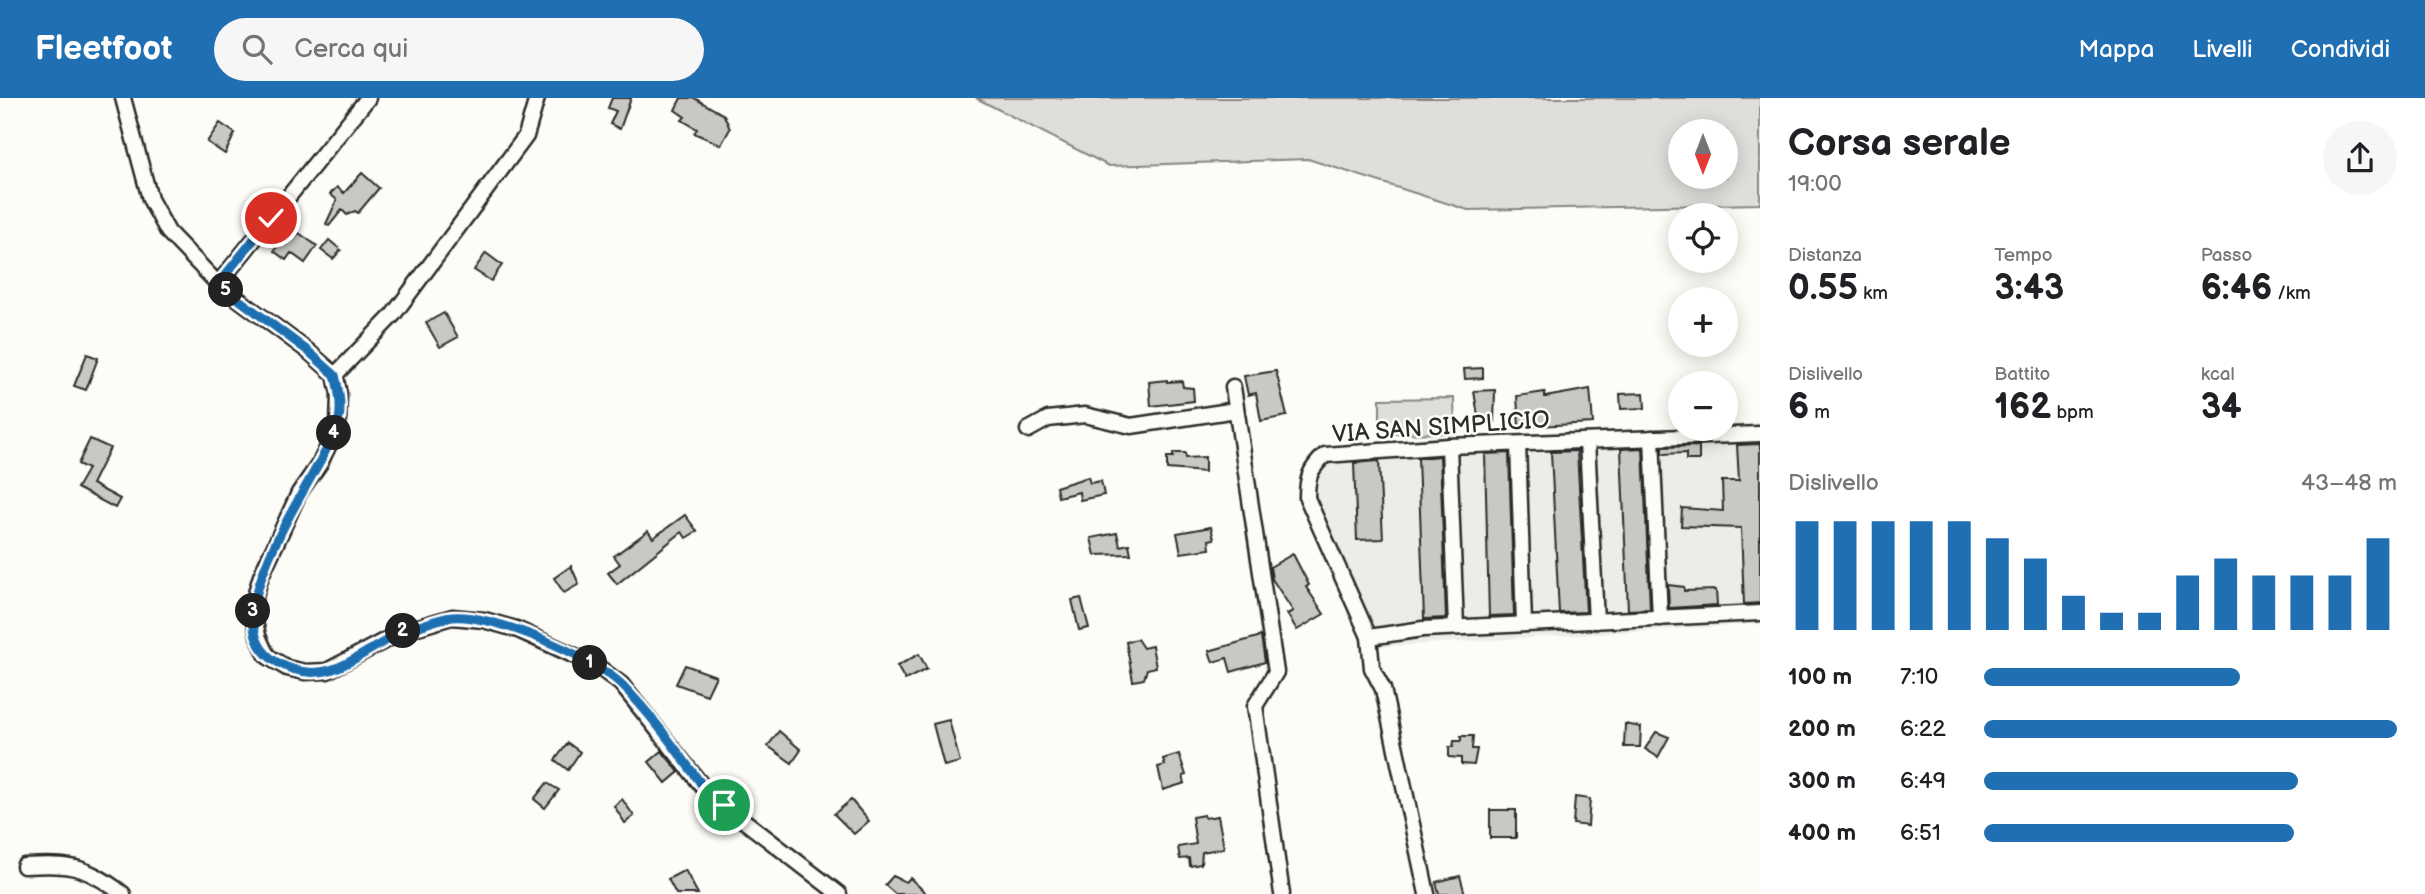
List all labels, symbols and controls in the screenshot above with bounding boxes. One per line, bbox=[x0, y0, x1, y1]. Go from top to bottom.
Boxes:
search box bbox=[214, 18, 704, 81]
text: Fleetfoot bbox=[35, 29, 172, 69]
icon: search bbox=[238, 30, 276, 68]
text: Cerca qui bbox=[294, 34, 408, 65]
text: Mappa bbox=[2079, 35, 2154, 64]
text: Livelli bbox=[2192, 35, 2253, 64]
text: Condividi bbox=[2291, 35, 2390, 64]
north arrow bbox=[1668, 119, 1738, 189]
map controls bbox=[1668, 119, 1738, 441]
text: Corsa serale bbox=[1788, 121, 2011, 166]
button: share bbox=[2323, 121, 2397, 195]
text: 19:00 bbox=[1788, 170, 1842, 198]
pin bbox=[241, 188, 301, 248]
icon: check bbox=[252, 199, 290, 237]
button: locate bbox=[1668, 203, 1738, 273]
text: Distanza bbox=[1788, 244, 1862, 267]
text: Tempo bbox=[1994, 244, 2053, 267]
text: Passo bbox=[2201, 244, 2252, 267]
text: 0.55 bbox=[1788, 267, 1858, 310]
text: 3:43 bbox=[1994, 267, 2064, 310]
text: 6:46 bbox=[2201, 267, 2272, 310]
pin: 5 bbox=[208, 272, 244, 308]
text: 5 bbox=[220, 278, 231, 301]
text: km bbox=[1858, 282, 1888, 305]
text: /km bbox=[2272, 282, 2311, 305]
button: + bbox=[1668, 287, 1738, 357]
text: Dislivello bbox=[1788, 363, 1863, 386]
text: Battito bbox=[1994, 363, 2050, 386]
text: kcal bbox=[2201, 363, 2235, 386]
button: − bbox=[1668, 371, 1738, 441]
text: 6 bbox=[1788, 386, 1809, 429]
text: 162 bbox=[1994, 386, 2051, 429]
text: 34 bbox=[2201, 386, 2242, 429]
text: m bbox=[1809, 401, 1830, 424]
text: bpm bbox=[2051, 401, 2094, 424]
street label: VIA SAN SIMPLICIO bbox=[1331, 405, 1551, 449]
pin: 4 bbox=[316, 416, 352, 450]
text: 4 bbox=[328, 421, 339, 444]
text: Dislivello bbox=[1788, 469, 1879, 497]
text: 43–48 m bbox=[2301, 469, 2397, 497]
pin: 3 bbox=[236, 594, 270, 628]
text: 3 bbox=[247, 599, 258, 622]
pin: 2 bbox=[386, 614, 420, 648]
text: 2 bbox=[397, 619, 408, 642]
pin: 1 bbox=[572, 646, 608, 680]
text: 1 bbox=[586, 651, 594, 674]
text: 100 m bbox=[1788, 663, 1852, 691]
text: 7:10 bbox=[1900, 663, 1938, 691]
text: 200 m bbox=[1788, 715, 1856, 743]
text: 6:22 bbox=[1900, 715, 1946, 743]
text: 300 m bbox=[1788, 767, 1856, 795]
text: 6:49 bbox=[1900, 767, 1946, 795]
pin bbox=[694, 775, 754, 835]
icon: arrive bbox=[705, 786, 743, 824]
text: 400 m bbox=[1788, 819, 1856, 847]
text: 6:51 bbox=[1900, 819, 1941, 847]

